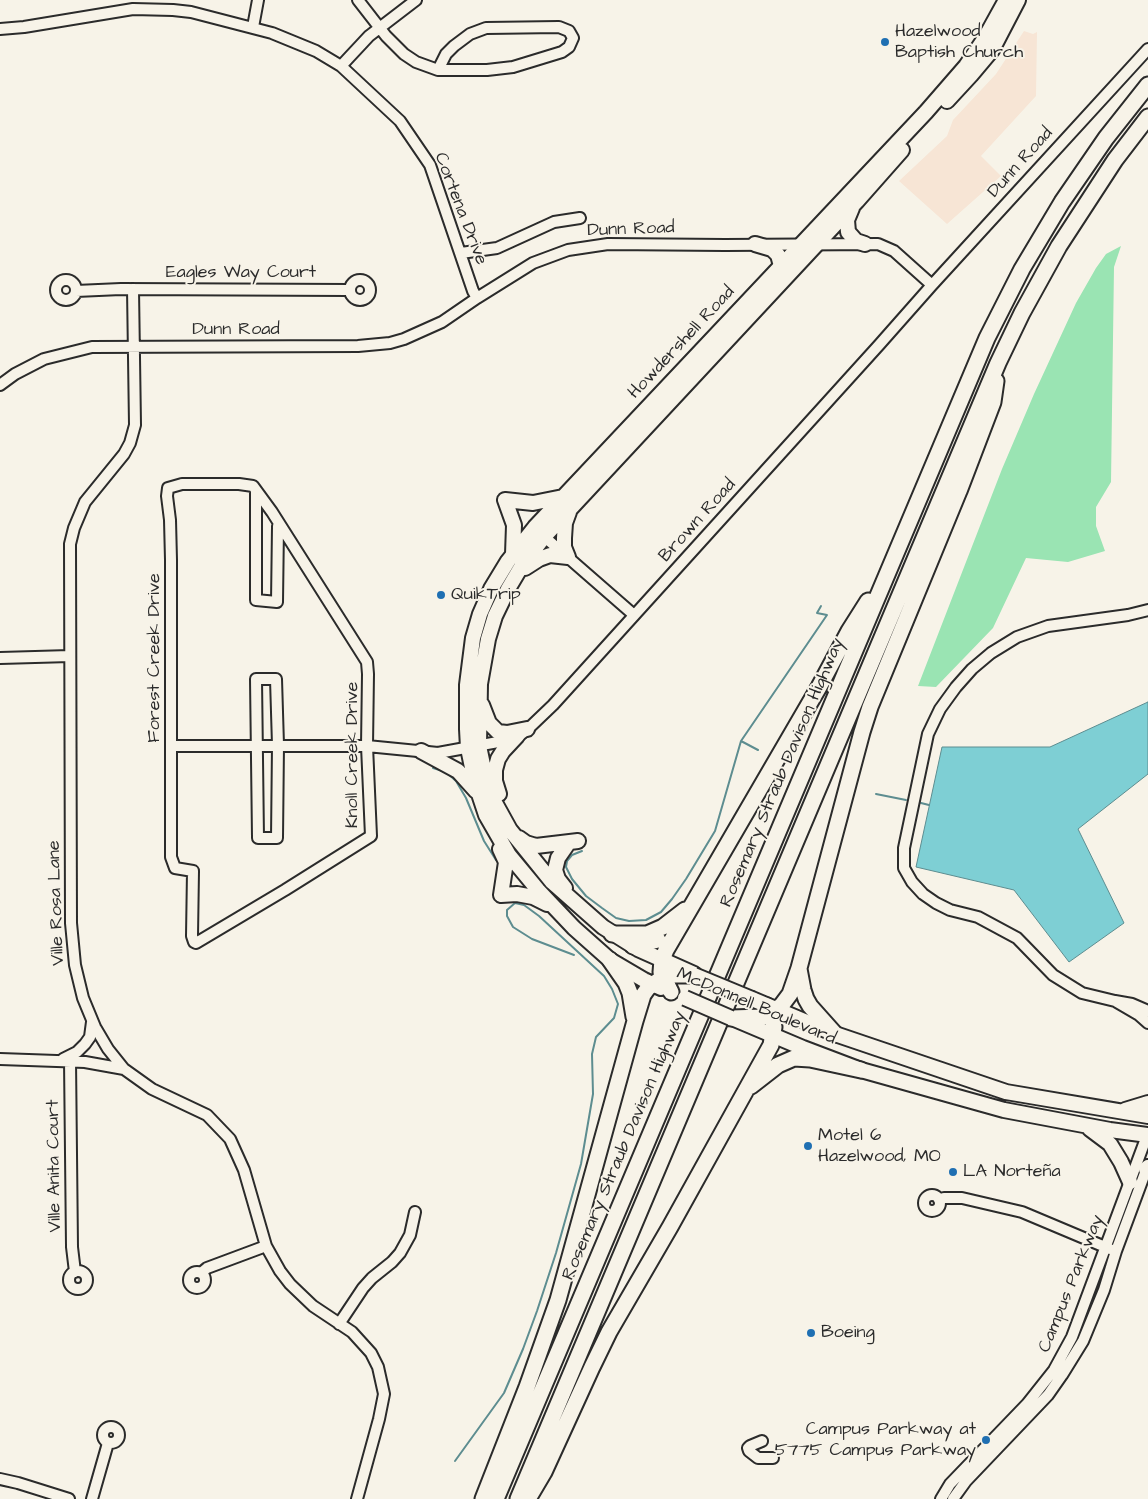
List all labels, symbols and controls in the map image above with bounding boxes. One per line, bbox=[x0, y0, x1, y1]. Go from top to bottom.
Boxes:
place label: Hazelwood Baptish Church bbox=[895, 21, 1023, 64]
marker: Hazelwood Baptish Church bbox=[879, 36, 891, 48]
street label: Dunn Road bbox=[984, 123, 1058, 203]
street label: Cortena Drive bbox=[429, 150, 491, 268]
street label: Dunn Road bbox=[587, 218, 675, 242]
street label: Eagles Way Court bbox=[166, 262, 316, 284]
street label: Howdershell Road bbox=[624, 282, 740, 404]
street label: Dunn Road bbox=[192, 319, 280, 341]
street label: Brown Road bbox=[655, 475, 741, 567]
street label: Forest Creek Drive bbox=[144, 573, 166, 743]
place label: QuikTrip bbox=[451, 584, 521, 606]
marker: QuikTrip bbox=[435, 589, 447, 601]
street label: Rosemary Straub Davison Highway bbox=[716, 635, 850, 911]
street label: Knoll Creek Drive bbox=[342, 682, 364, 828]
street label: Ville Rosa Lane bbox=[44, 840, 70, 966]
street label: McDonnell Boulevard bbox=[673, 964, 839, 1050]
street label: Rosemary Straub Davison Highway bbox=[558, 1008, 692, 1284]
street label: Ville Anita Court bbox=[43, 1099, 67, 1233]
place label: Motel 6 Hazelwood, MO bbox=[818, 1125, 941, 1168]
marker: Motel 6 Hazelwood, MO bbox=[802, 1140, 814, 1152]
place label: LA Norteña bbox=[963, 1161, 1061, 1183]
marker: LA Norteña bbox=[947, 1166, 959, 1178]
street label: Campus Parkway bbox=[1035, 1212, 1109, 1356]
place label: Boeing bbox=[821, 1322, 875, 1344]
marker: Boeing bbox=[805, 1327, 817, 1339]
place label: Campus Parkway at 5775 Campus Parkway bbox=[775, 1419, 976, 1462]
marker: Campus Parkway at 5775 Campus Parkway bbox=[980, 1434, 992, 1446]

